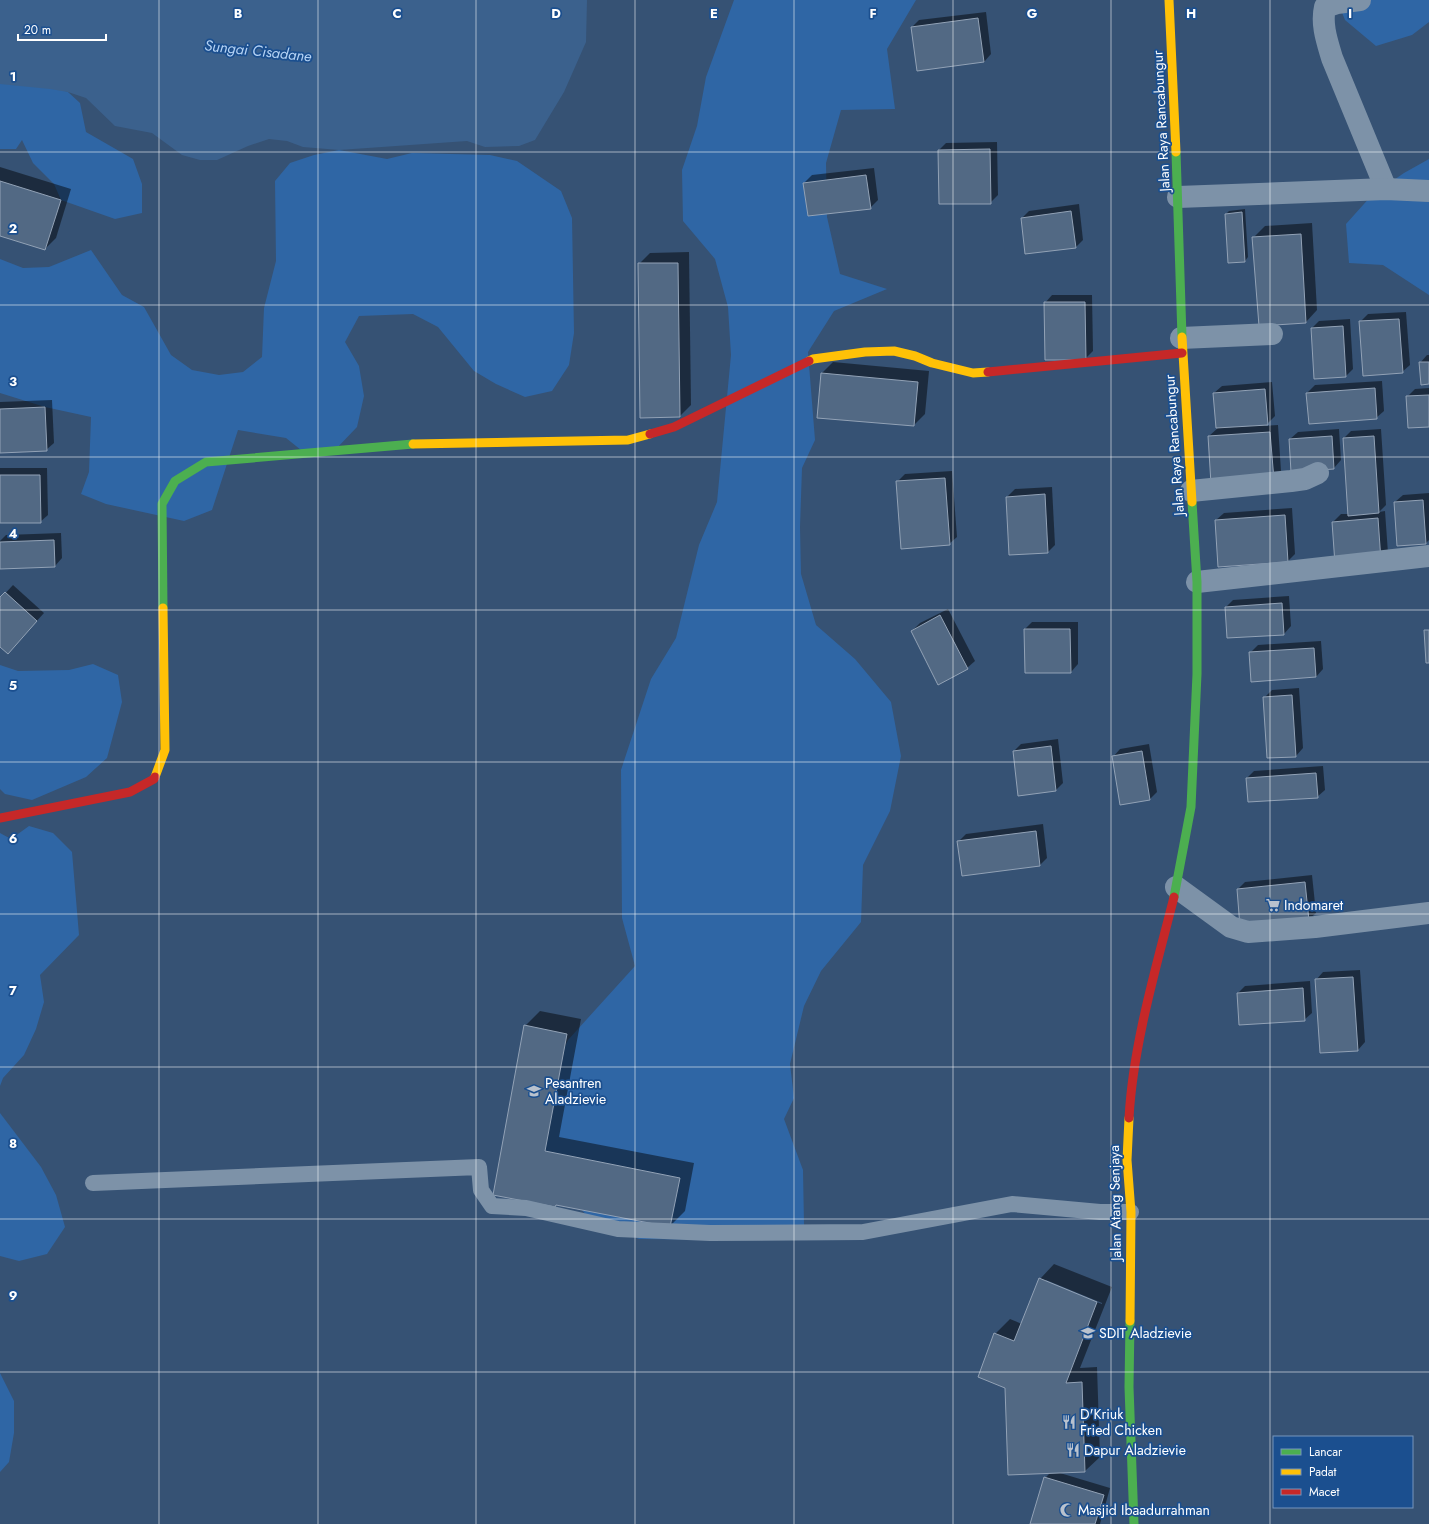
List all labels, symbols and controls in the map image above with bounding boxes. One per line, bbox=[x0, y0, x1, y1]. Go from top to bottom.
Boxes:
text: B bbox=[234, 4, 243, 23]
text: C bbox=[392, 4, 402, 23]
text: D bbox=[551, 4, 561, 23]
text: E bbox=[710, 4, 718, 23]
text: F bbox=[869, 4, 877, 23]
text: G bbox=[1027, 4, 1038, 23]
text: H bbox=[1186, 4, 1196, 23]
text: I bbox=[1348, 4, 1352, 23]
scale bar bbox=[18, 16, 106, 42]
text: 20 m bbox=[24, 21, 51, 39]
water label: Sungai Cisadane bbox=[203, 34, 313, 68]
street label: Jalan Raya Rancabungur bbox=[1147, 50, 1175, 194]
text: 1 bbox=[10, 67, 16, 86]
text: 2 bbox=[9, 219, 17, 238]
text: 3 bbox=[9, 372, 17, 391]
street label: Jalan Raya Rancabungur bbox=[1159, 374, 1189, 518]
text: 4 bbox=[8, 524, 18, 543]
text: 5 bbox=[9, 676, 17, 695]
text: 6 bbox=[9, 829, 18, 848]
place label: Indomaret bbox=[1284, 895, 1344, 915]
supermarket icon: Indomaret bbox=[1265, 897, 1281, 913]
text: 7 bbox=[9, 981, 17, 1000]
place label: Pesantren Aladzievie bbox=[545, 1073, 606, 1109]
school or university icon: Pesantren Aladzievie bbox=[526, 1083, 542, 1099]
text: 8 bbox=[9, 1134, 17, 1153]
street label: Jalan Atang Senjaya bbox=[1104, 1145, 1126, 1263]
text: 9 bbox=[9, 1286, 18, 1305]
place label: SDIT Aladzievie bbox=[1099, 1323, 1192, 1343]
school or university icon: SDIT Aladzievie bbox=[1080, 1325, 1096, 1341]
place label: D'Kriuk Fried Chicken bbox=[1080, 1404, 1162, 1440]
restaurant icon: D'Kriuk Fried Chicken bbox=[1061, 1414, 1077, 1430]
legend bbox=[1273, 1436, 1413, 1508]
place label: Dapur Aladzievie bbox=[1084, 1440, 1186, 1460]
restaurant icon: Dapur Aladzievie bbox=[1065, 1442, 1081, 1458]
text: Lancar bbox=[1309, 1443, 1343, 1461]
text: Padat bbox=[1309, 1463, 1337, 1481]
text: Macet bbox=[1309, 1483, 1339, 1501]
place label: Masjid Ibaadurrahman bbox=[1078, 1500, 1210, 1520]
mosque icon: Masjid Ibaadurrahman bbox=[1059, 1502, 1075, 1518]

